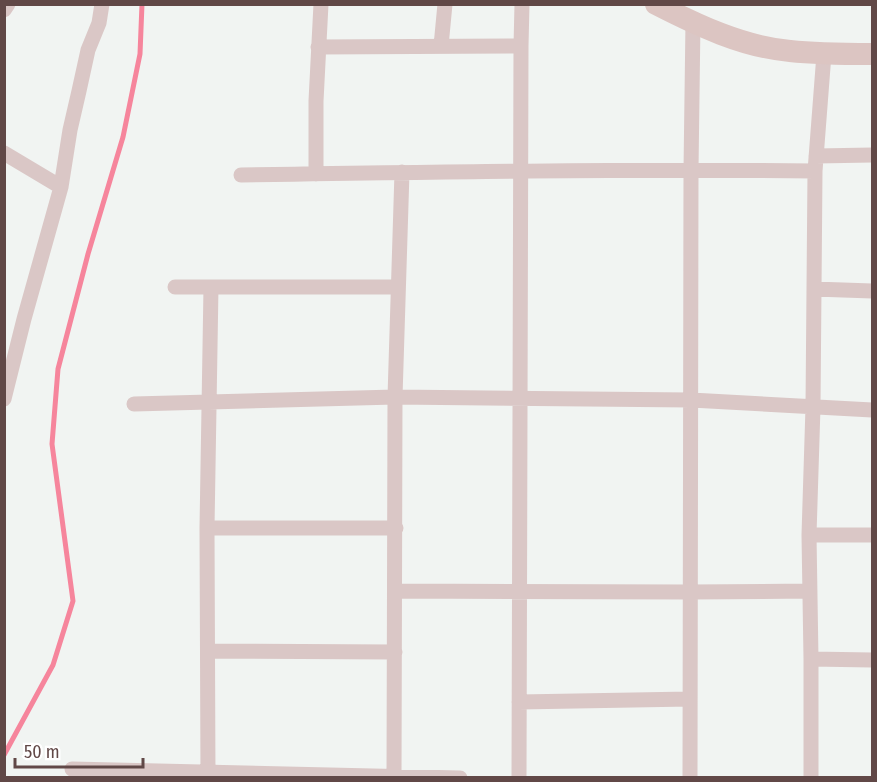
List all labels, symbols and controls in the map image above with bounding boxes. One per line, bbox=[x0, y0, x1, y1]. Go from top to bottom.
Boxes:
scale bar bbox=[15, 731, 142, 769]
text: 50 m bbox=[24, 741, 60, 763]

